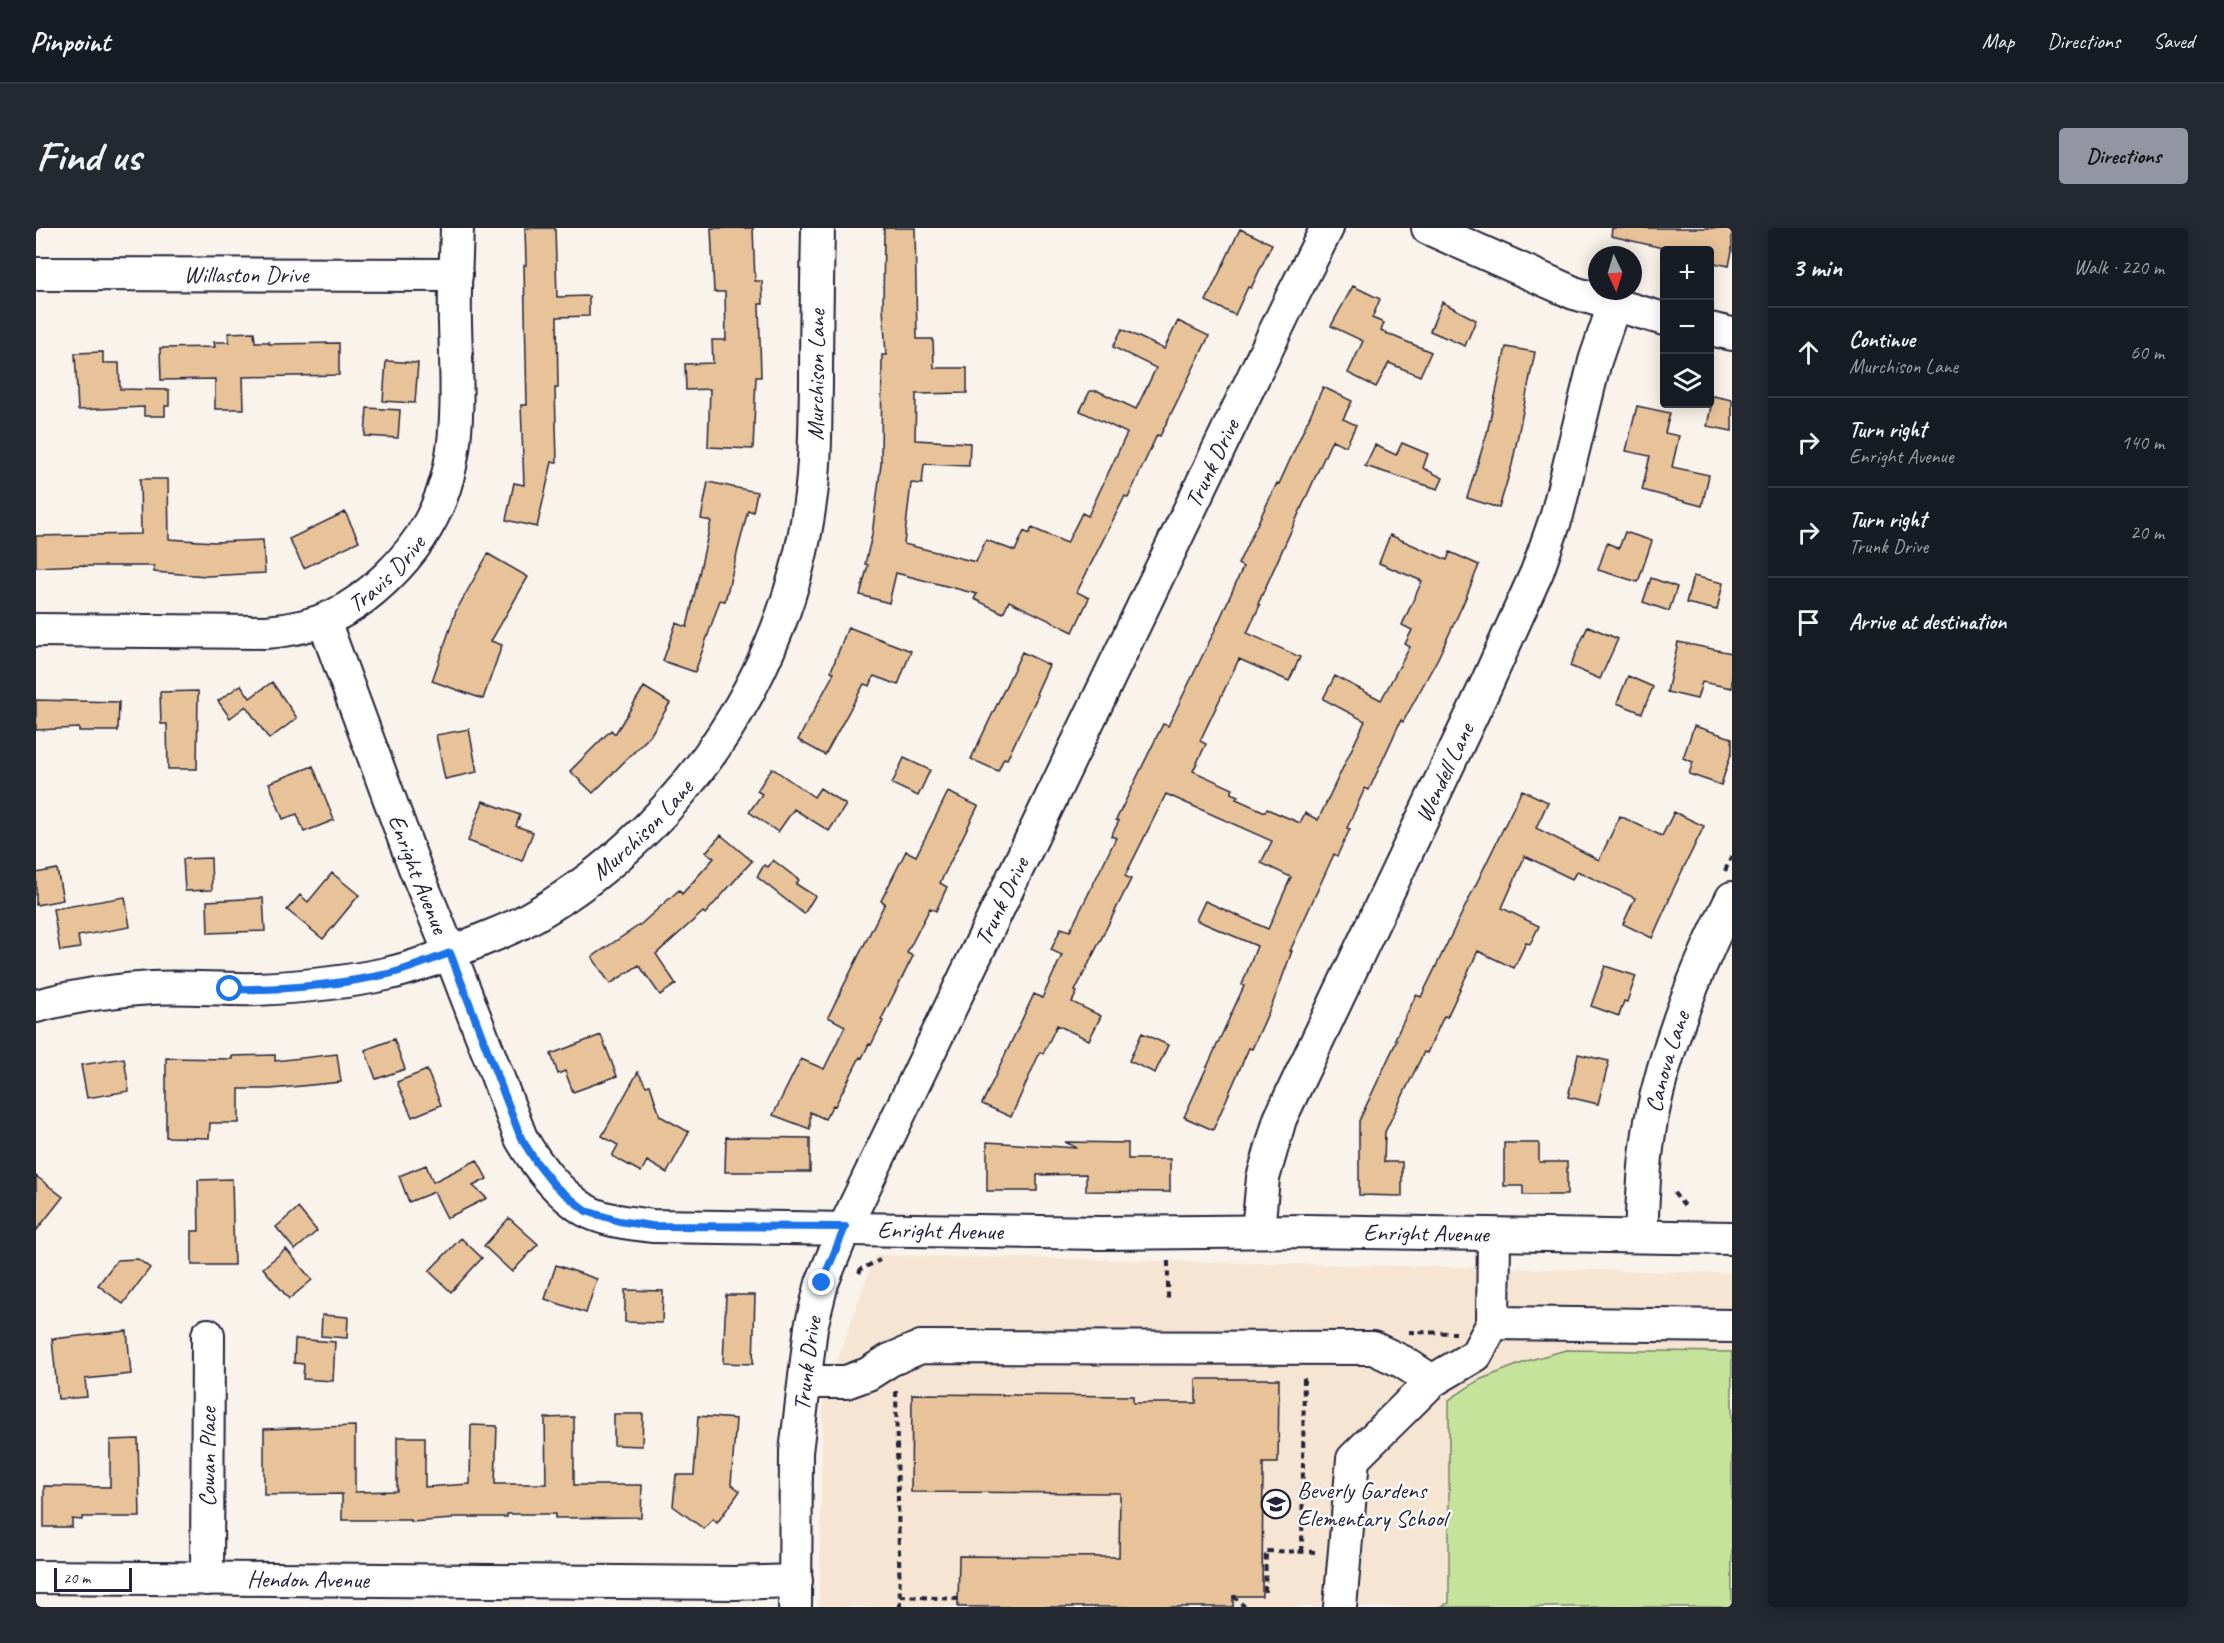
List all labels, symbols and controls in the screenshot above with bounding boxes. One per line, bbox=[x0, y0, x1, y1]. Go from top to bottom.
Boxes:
text: Pinpoint bbox=[30, 24, 110, 59]
text: Map bbox=[1982, 28, 2014, 54]
text: Directions bbox=[2047, 28, 2120, 54]
text: Saved bbox=[2153, 28, 2194, 54]
button: Directions bbox=[2059, 128, 2188, 184]
text: Find us bbox=[36, 130, 141, 183]
north arrow bbox=[1588, 246, 1642, 300]
map controls bbox=[1660, 246, 1714, 408]
button: + bbox=[1660, 246, 1714, 300]
text: 3 min bbox=[1792, 251, 1842, 284]
text: Walk · 220 m bbox=[2074, 255, 2164, 280]
street label: Willaston Drive bbox=[184, 259, 310, 290]
button: − bbox=[1660, 300, 1714, 354]
street label: Murchison Lane bbox=[800, 307, 832, 441]
text: Continue bbox=[1849, 326, 1915, 354]
icon: ahead bbox=[1792, 336, 1825, 369]
text: 60 m bbox=[2130, 340, 2164, 365]
button: layers bbox=[1660, 354, 1714, 408]
text: Murchison Lane bbox=[1849, 354, 1958, 379]
street label: Trunk Drive bbox=[1178, 412, 1247, 513]
text: Turn right bbox=[1849, 416, 1926, 444]
icon: right bbox=[1792, 426, 1825, 459]
text: 140 m bbox=[2121, 430, 2164, 455]
text: Enright Avenue bbox=[1849, 444, 1953, 469]
text: Turn right bbox=[1849, 506, 1926, 534]
icon: right bbox=[1792, 516, 1825, 549]
text: 20 m bbox=[2130, 520, 2164, 545]
street label: Travis Drive bbox=[342, 528, 433, 619]
text: Trunk Drive bbox=[1849, 534, 1928, 559]
icon: arrive bbox=[1792, 606, 1825, 639]
text: Arrive at destination bbox=[1849, 608, 2006, 636]
street label: Wendell Lane bbox=[1408, 716, 1482, 827]
street label: Murchison Lane bbox=[585, 772, 701, 886]
street label: Enright Avenue bbox=[382, 810, 456, 940]
street label: Trunk Drive bbox=[967, 850, 1036, 951]
route start bbox=[216, 975, 242, 1001]
street label: Canova Lane bbox=[1638, 1005, 1697, 1115]
street label: Enright Avenue bbox=[877, 1215, 1005, 1247]
street label: Enright Avenue bbox=[1363, 1217, 1491, 1249]
route end bbox=[808, 1269, 834, 1295]
street label: Trunk Drive bbox=[786, 1311, 829, 1412]
street label: Cowan Place bbox=[192, 1405, 223, 1507]
place label: Beverly Gardens Elementary School bbox=[1297, 1475, 1451, 1533]
school or university icon: Beverly Gardens Elementary School bbox=[1260, 1488, 1292, 1520]
street label: Hendon Avenue bbox=[247, 1564, 371, 1595]
scale bar bbox=[54, 1565, 132, 1592]
text: 20 m bbox=[63, 1568, 90, 1588]

